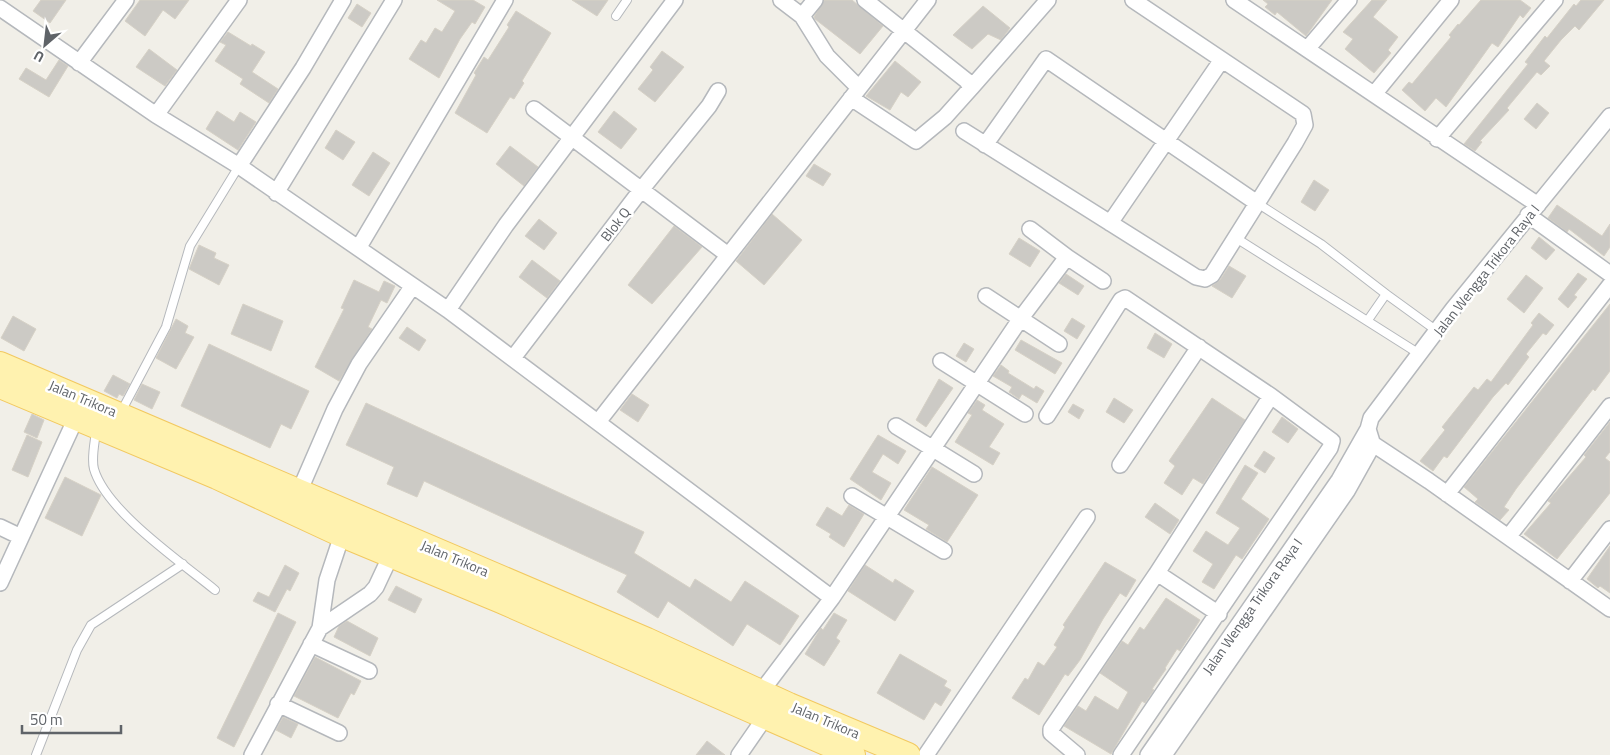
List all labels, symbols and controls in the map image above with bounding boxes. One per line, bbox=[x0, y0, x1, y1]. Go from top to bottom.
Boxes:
north arrow bbox=[20, 20, 70, 70]
text: U bbox=[30, 45, 48, 68]
street label: Jalan Wengga Trikora Raya I bbox=[1428, 200, 1544, 340]
street label: Blok Q bbox=[595, 202, 635, 246]
street label: Jalan Trikora bbox=[46, 374, 120, 422]
street label: Jalan Trikora bbox=[418, 534, 492, 582]
street label: Jalan Wengga Trikora Raya I bbox=[1197, 534, 1307, 678]
street label: Jalan Trikora bbox=[789, 696, 863, 744]
scale bar bbox=[22, 702, 121, 734]
text: 50 m bbox=[30, 708, 63, 731]

